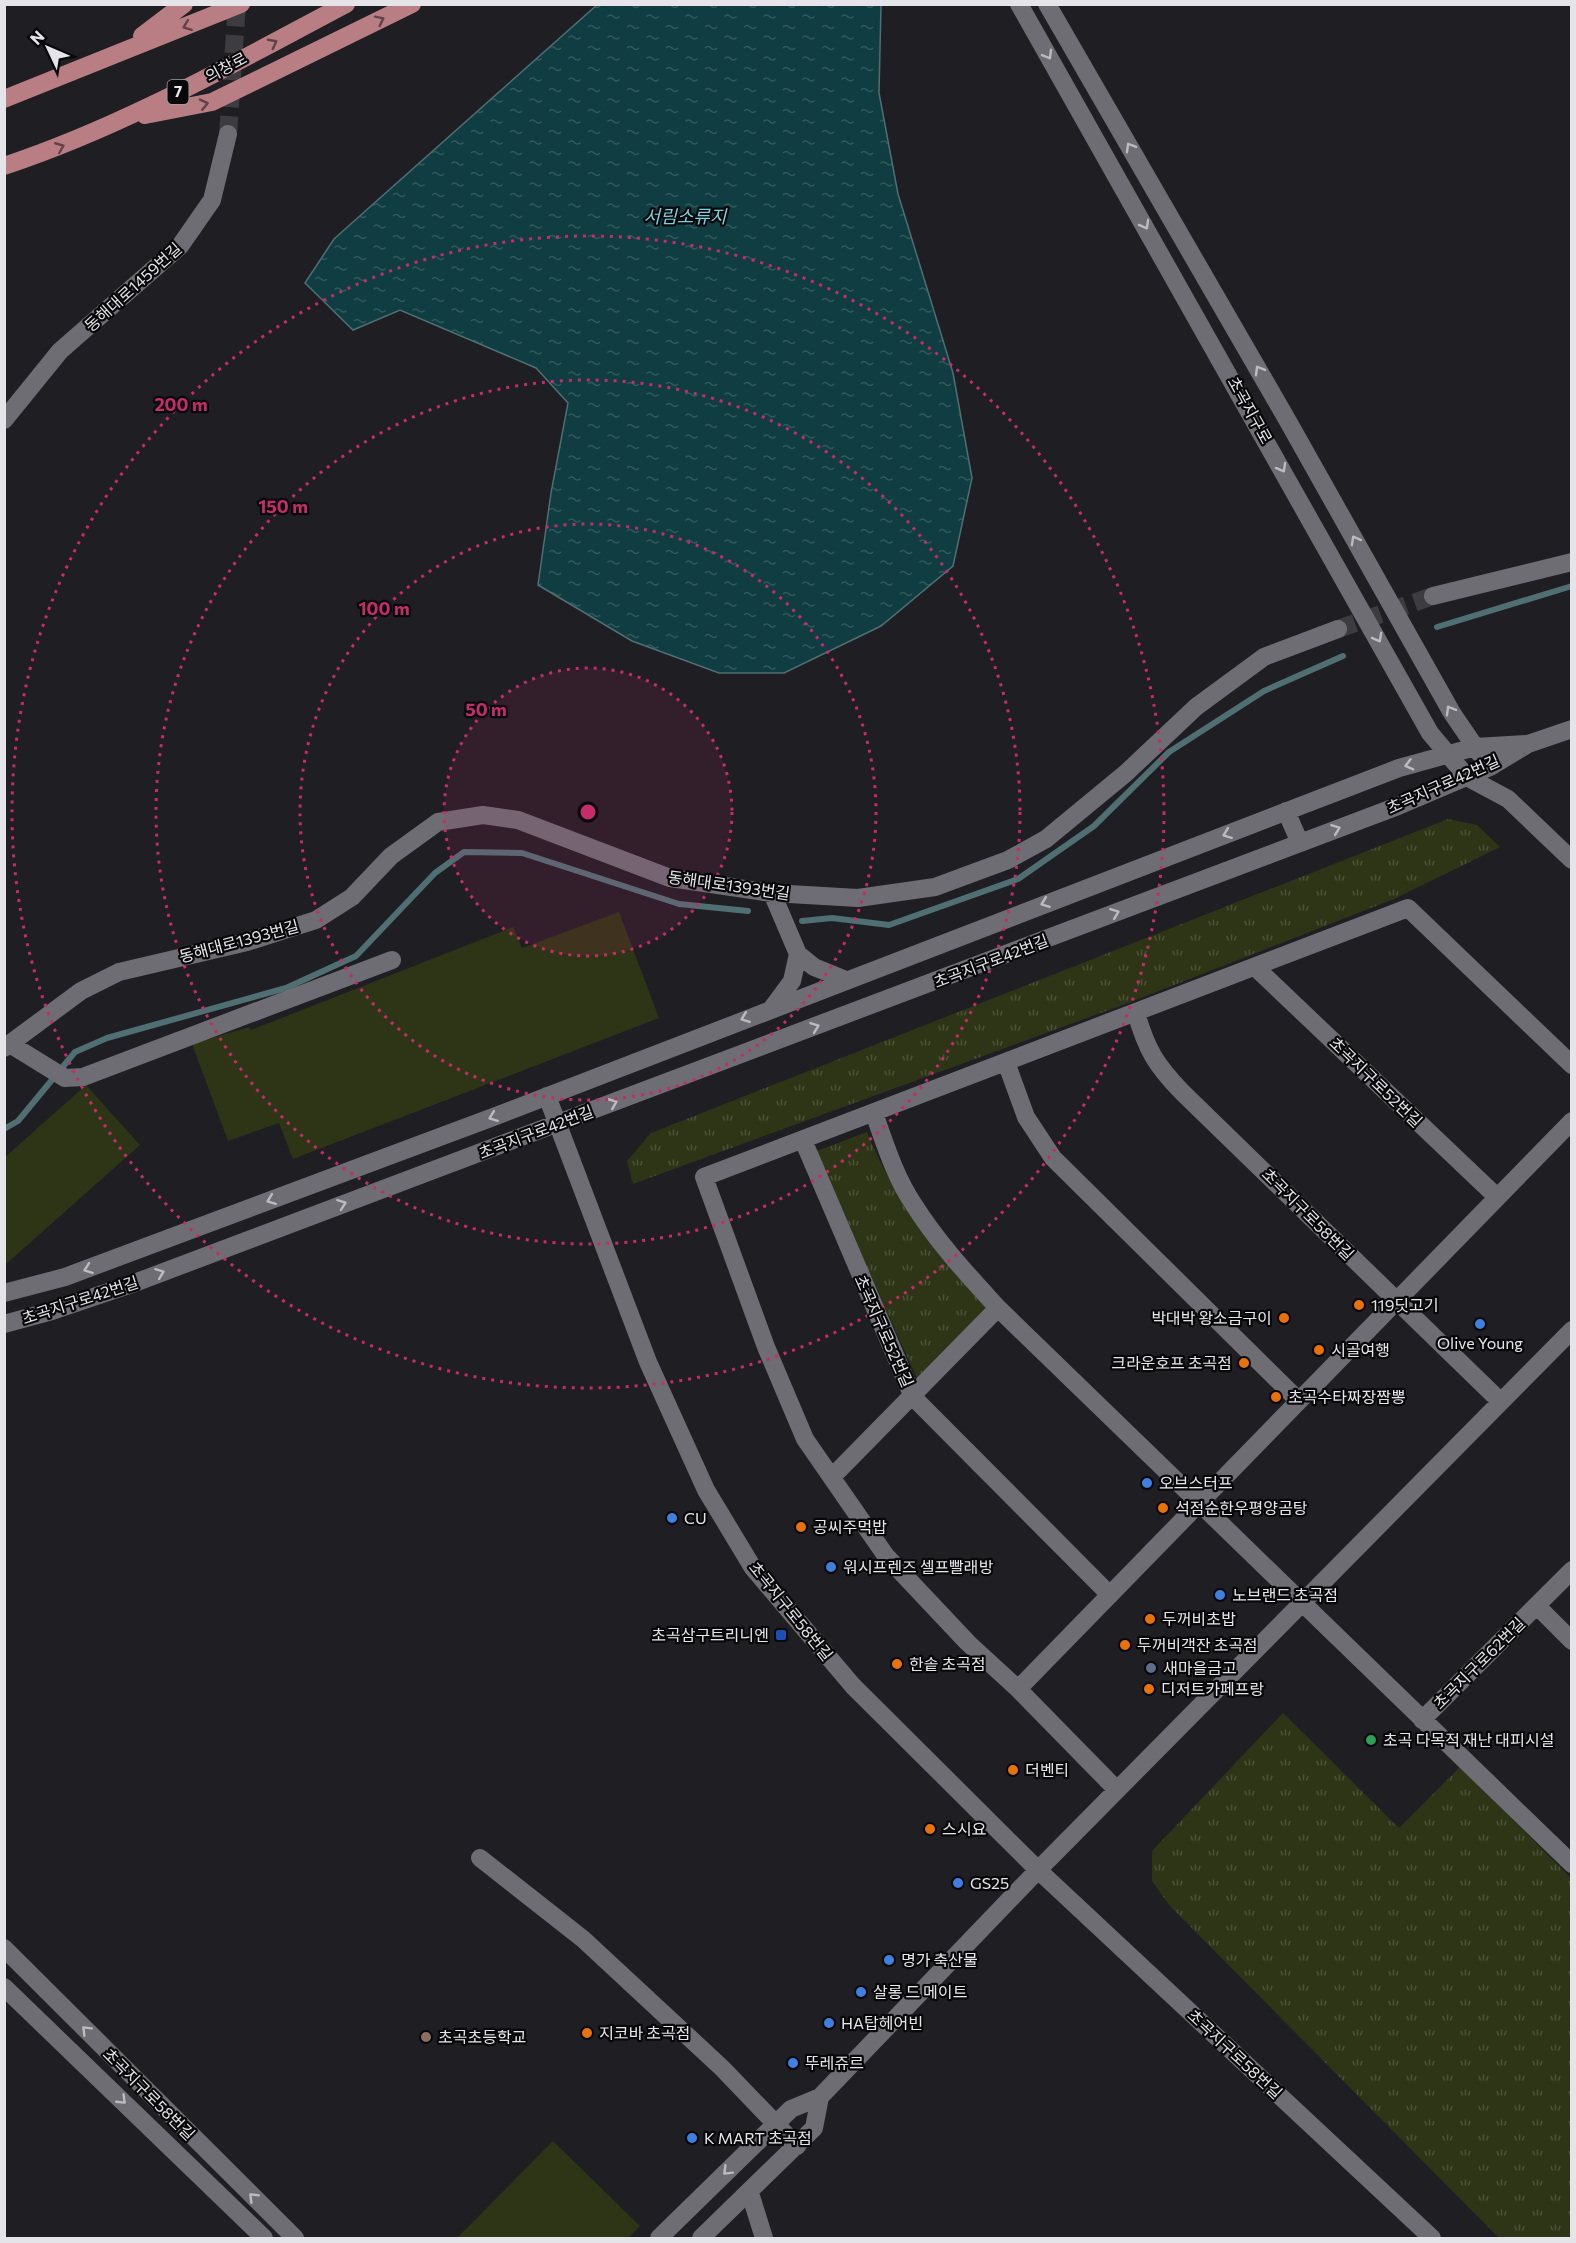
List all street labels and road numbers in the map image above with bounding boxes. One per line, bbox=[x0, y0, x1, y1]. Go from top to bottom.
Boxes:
street label: 의창로 bbox=[202, 48, 250, 85]
road number: 7 bbox=[168, 80, 188, 104]
street label: 동해대로1459번길 bbox=[80, 238, 185, 335]
street label: 초곡지구로 bbox=[1224, 373, 1277, 447]
street label: 초곡지구로42번길 bbox=[1384, 750, 1502, 817]
street label: 동해대로1393번길 bbox=[667, 867, 791, 902]
street label: 동해대로1393번길 bbox=[177, 915, 301, 966]
street label: 초곡지구로42번길 bbox=[931, 930, 1051, 991]
street label: 초곡지구로52번길 bbox=[1326, 1033, 1427, 1131]
street label: 초곡지구로42번길 bbox=[476, 1101, 596, 1162]
street label: 초곡지구로58번길 bbox=[1259, 1164, 1358, 1263]
street label: 초곡지구로42번길 bbox=[19, 1272, 140, 1327]
street label: 초곡지구로52번길 bbox=[851, 1272, 918, 1390]
street label: 초곡지구로58번길 bbox=[746, 1557, 837, 1664]
street label: 초곡지구로62번길 bbox=[1429, 1613, 1528, 1712]
street label: 초곡지구로58번길 bbox=[1184, 2005, 1286, 2102]
street label: 초곡지구로58번길 bbox=[100, 2044, 199, 2143]

